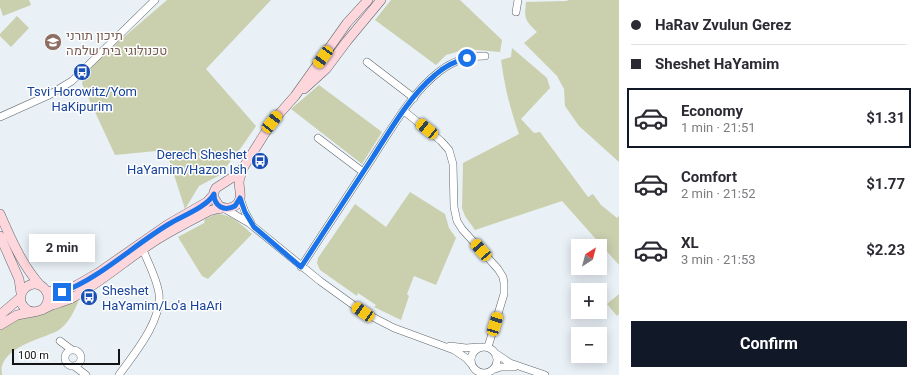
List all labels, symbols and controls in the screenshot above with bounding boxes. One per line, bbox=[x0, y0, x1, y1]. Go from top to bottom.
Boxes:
text: HaRav Zvulun Gerez bbox=[655, 16, 791, 34]
place label: תיכון תורני טכנולוגי בית שלמה bbox=[66, 28, 167, 58]
school or university icon: תיכון תורני טכנולוגי בית שלמה bbox=[43, 32, 63, 52]
car bbox=[311, 44, 335, 70]
route start bbox=[458, 49, 476, 67]
text: Sheshet HaYamim bbox=[655, 55, 779, 73]
bus stop icon: Tsvi Horowitz/Yom HaKipurim bbox=[72, 62, 92, 82]
place label: Tsvi Horowitz/Yom HaKipurim bbox=[27, 84, 137, 114]
icon: car bbox=[633, 100, 669, 136]
text: Economy bbox=[681, 102, 743, 120]
car bbox=[260, 109, 284, 135]
text: $1.31 bbox=[866, 109, 905, 127]
car bbox=[414, 117, 440, 141]
text: 1 min · 21:51 bbox=[681, 120, 756, 135]
place label: Derech Sheshet HaYamim/Hazon Ish bbox=[127, 147, 247, 177]
bus stop icon: Derech Sheshet HaYamim/Hazon Ish bbox=[250, 151, 270, 171]
icon: car bbox=[633, 166, 669, 202]
text: Comfort bbox=[681, 168, 737, 186]
text: $1.77 bbox=[866, 175, 905, 193]
text: 2 min · 21:52 bbox=[681, 186, 756, 201]
icon: car bbox=[633, 232, 669, 268]
callout: 2 min bbox=[29, 234, 95, 262]
text: XL bbox=[681, 234, 699, 252]
car bbox=[469, 237, 493, 263]
north arrow bbox=[571, 239, 607, 275]
map controls bbox=[571, 239, 607, 363]
text: 2 min bbox=[46, 240, 78, 255]
text: $2.23 bbox=[866, 241, 905, 259]
text: 3 min · 21:53 bbox=[681, 252, 756, 267]
route end bbox=[53, 283, 71, 301]
place label: Sheshet HaYamim/Lo'a HaAri bbox=[102, 283, 222, 313]
button: + bbox=[571, 283, 607, 319]
bus stop icon: Sheshet HaYamim/Lo'a HaAri bbox=[79, 287, 99, 307]
car bbox=[350, 300, 376, 324]
car bbox=[486, 311, 504, 337]
button: Confirm bbox=[631, 321, 907, 367]
button: − bbox=[571, 327, 607, 363]
scale bar bbox=[12, 347, 120, 366]
text: 100 m bbox=[18, 349, 49, 362]

